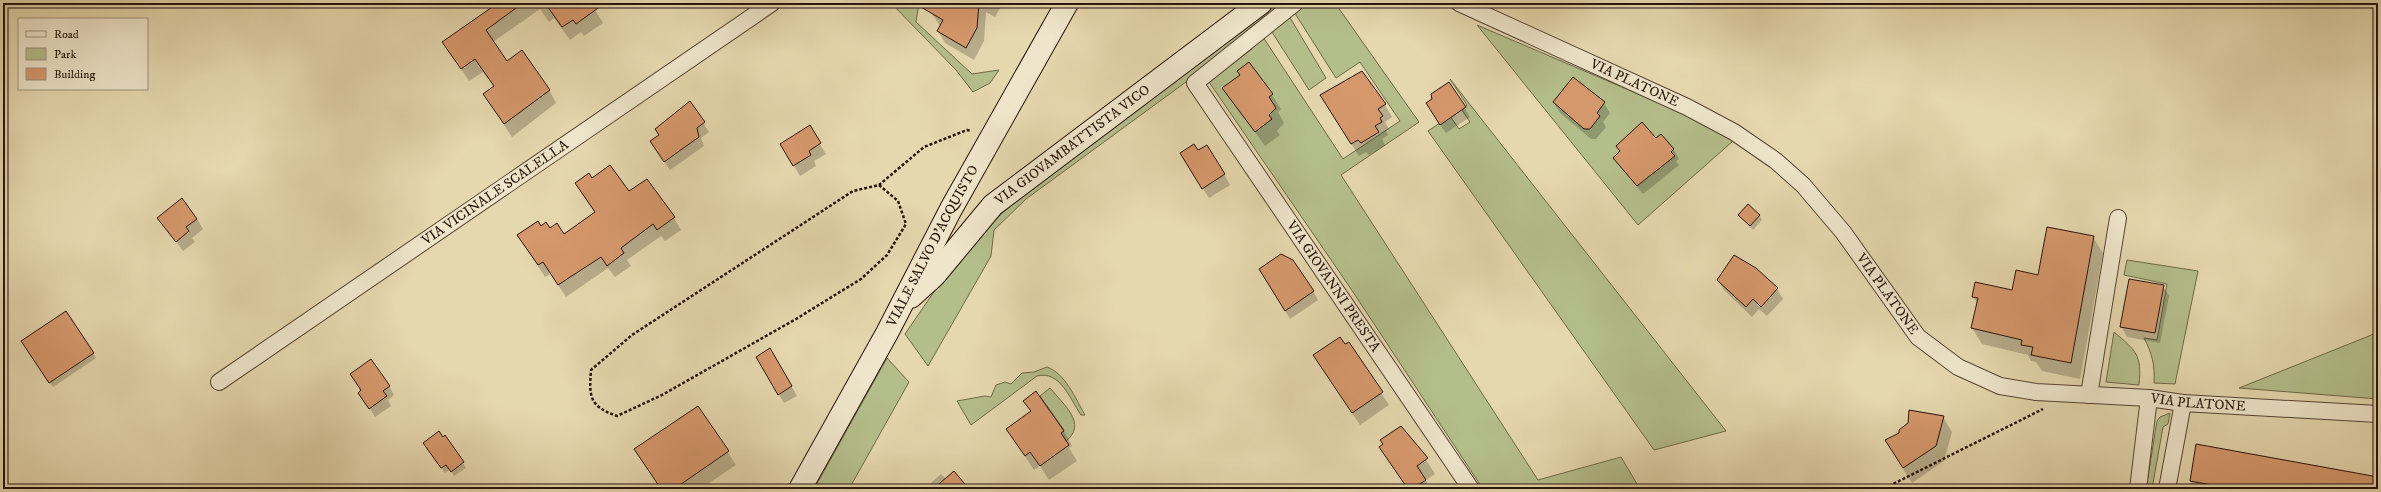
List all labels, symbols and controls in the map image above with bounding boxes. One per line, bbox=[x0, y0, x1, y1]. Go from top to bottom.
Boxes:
legend bbox=[18, 18, 148, 90]
text: Road bbox=[54, 27, 79, 42]
text: Park bbox=[54, 47, 76, 62]
street label: VIA PLATONE bbox=[1587, 55, 1682, 111]
text: Building bbox=[54, 67, 95, 82]
street label: VIA GIOVAMBATTISTA VICO bbox=[991, 81, 1154, 210]
street label: VIA VICINALE SCALELLA bbox=[418, 135, 573, 250]
street label: VIALE SALVO D'ACQUISTO bbox=[882, 162, 983, 331]
street label: VIA GIOVANNI PRESTA bbox=[1282, 217, 1385, 356]
street label: VIA PLATONE bbox=[1852, 249, 1922, 338]
street label: VIA PLATONE bbox=[2148, 389, 2246, 416]

